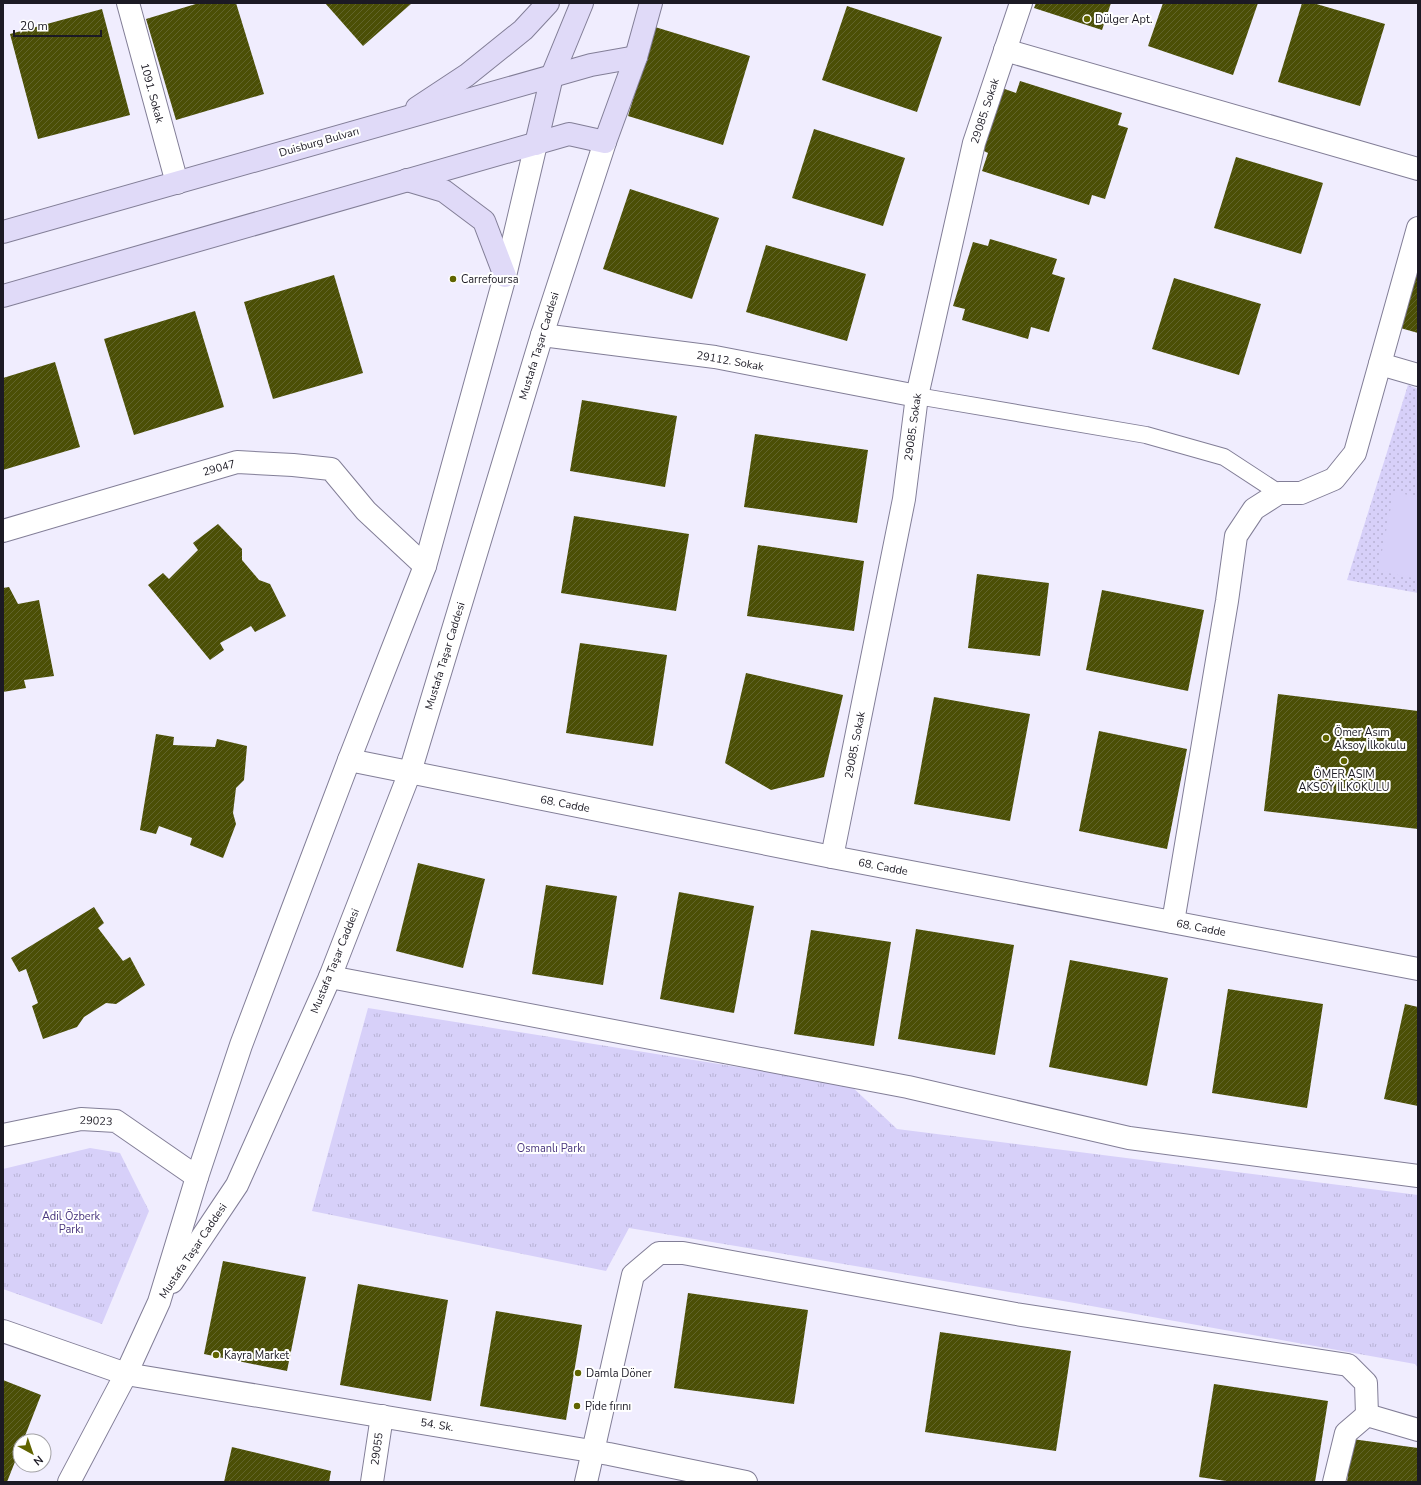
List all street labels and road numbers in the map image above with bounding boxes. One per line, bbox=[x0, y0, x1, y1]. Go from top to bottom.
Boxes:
street label: 1091. Sokak bbox=[137, 61, 167, 125]
street label: 29085. Sokak bbox=[967, 76, 1003, 146]
street label: Duisburg Bulvarı bbox=[277, 123, 361, 161]
street label: Mustafa Taşar Caddesi bbox=[515, 290, 563, 402]
street label: 29112. Sokak bbox=[695, 348, 765, 374]
street label: 29085. Sokak bbox=[901, 392, 925, 462]
street label: 29047 bbox=[201, 456, 237, 480]
street label: Mustafa Taşar Caddesi bbox=[421, 600, 469, 712]
street label: 29085. Sokak bbox=[841, 710, 869, 780]
street label: 68. Cadde bbox=[539, 792, 591, 816]
street label: 68. Cadde bbox=[857, 855, 909, 879]
street label: Mustafa Taşar Caddesi bbox=[307, 906, 363, 1016]
street label: 68. Cadde bbox=[1175, 916, 1227, 940]
street label: 29023 bbox=[79, 1113, 113, 1129]
street label: Mustafa Taşar Caddesi bbox=[156, 1200, 230, 1302]
street label: 54. Sk. bbox=[419, 1415, 455, 1435]
street label: 29055 bbox=[367, 1431, 387, 1466]

